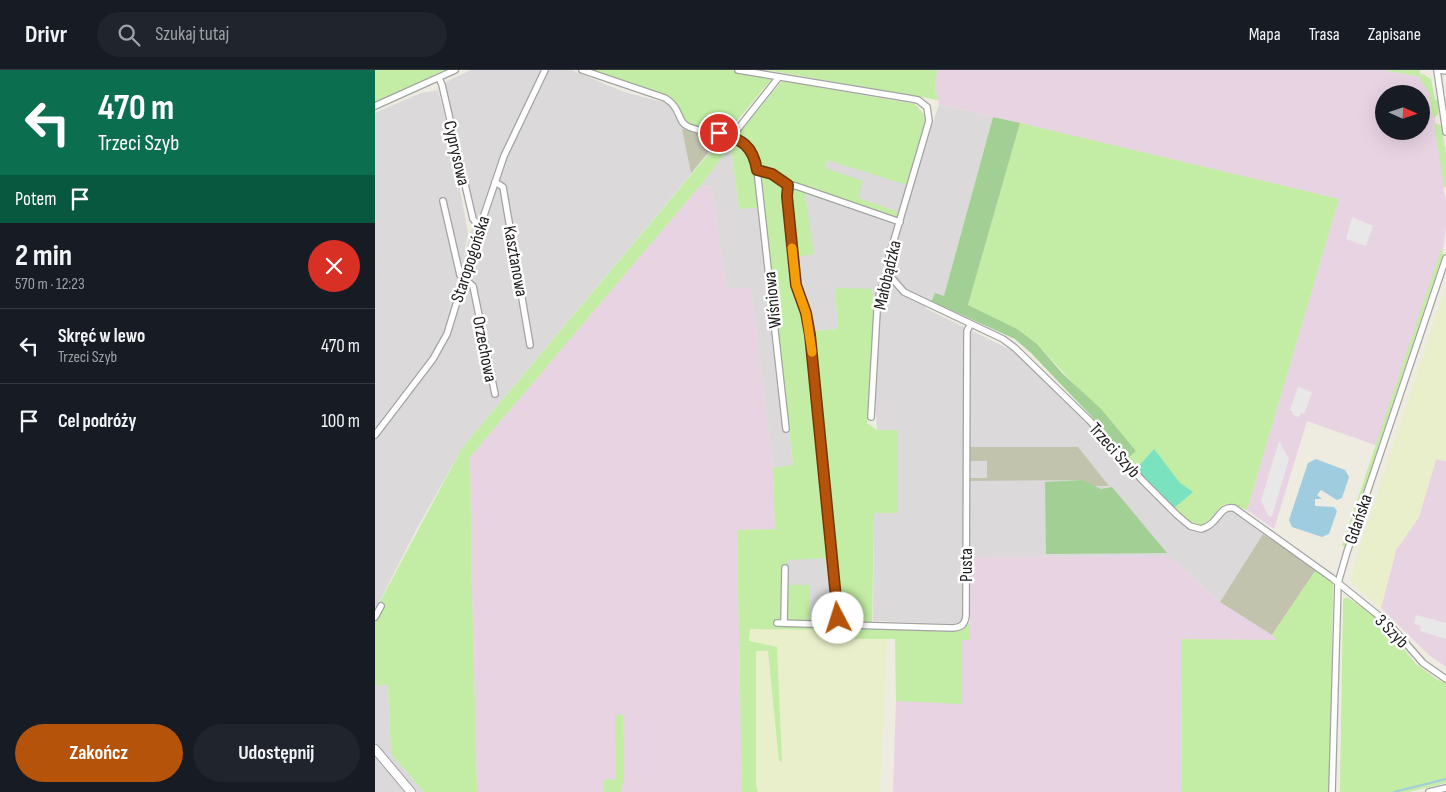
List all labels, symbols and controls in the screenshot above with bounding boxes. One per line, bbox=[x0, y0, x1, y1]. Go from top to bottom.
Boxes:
search box bbox=[97, 12, 447, 57]
text: Drivr bbox=[25, 20, 67, 49]
icon: search bbox=[115, 21, 143, 49]
text: Szukaj tutaj bbox=[155, 23, 229, 46]
text: Mapa bbox=[1249, 24, 1281, 45]
text: Trasa bbox=[1309, 24, 1340, 45]
text: Zapisane bbox=[1368, 24, 1421, 45]
north arrow bbox=[1375, 85, 1430, 140]
map controls bbox=[1375, 85, 1430, 140]
text: 470 m bbox=[98, 87, 174, 130]
icon: left bbox=[15, 90, 80, 155]
pin bbox=[698, 112, 740, 154]
street label: Cyprysowa bbox=[439, 119, 474, 188]
icon: arrive bbox=[705, 119, 733, 147]
text: Trzeci Szyb bbox=[98, 130, 179, 157]
icon: arrive bbox=[66, 185, 94, 213]
text: Potem bbox=[15, 188, 56, 211]
street label: Staropogońska bbox=[447, 213, 494, 305]
street label: Kasztanowa bbox=[499, 224, 532, 298]
text: 2 min bbox=[15, 238, 72, 274]
street label: Małobądzka bbox=[869, 238, 906, 312]
button: close bbox=[308, 240, 360, 292]
street label: Wiśniowa bbox=[759, 271, 786, 329]
text: 570 m · 12:23 bbox=[15, 275, 85, 294]
street label: Orzechowa bbox=[468, 314, 501, 384]
text: Skręć w lewo bbox=[58, 325, 145, 348]
icon: left bbox=[15, 332, 43, 360]
text: 470 m bbox=[321, 335, 360, 358]
text: Trzeci Szyb bbox=[58, 348, 117, 367]
icon: arrive bbox=[15, 407, 43, 435]
text: Cel podróży bbox=[58, 410, 136, 433]
text: 100 m bbox=[321, 410, 360, 433]
street label: Trzeci Szyb bbox=[1085, 419, 1145, 482]
street label: Gdańska bbox=[1340, 491, 1377, 547]
street label: Pusta bbox=[956, 548, 977, 582]
position arrow bbox=[811, 591, 863, 643]
street label: 3 Szyb bbox=[1370, 610, 1413, 653]
button: Zakończ bbox=[15, 724, 183, 782]
button: Udostępnij bbox=[193, 724, 360, 782]

